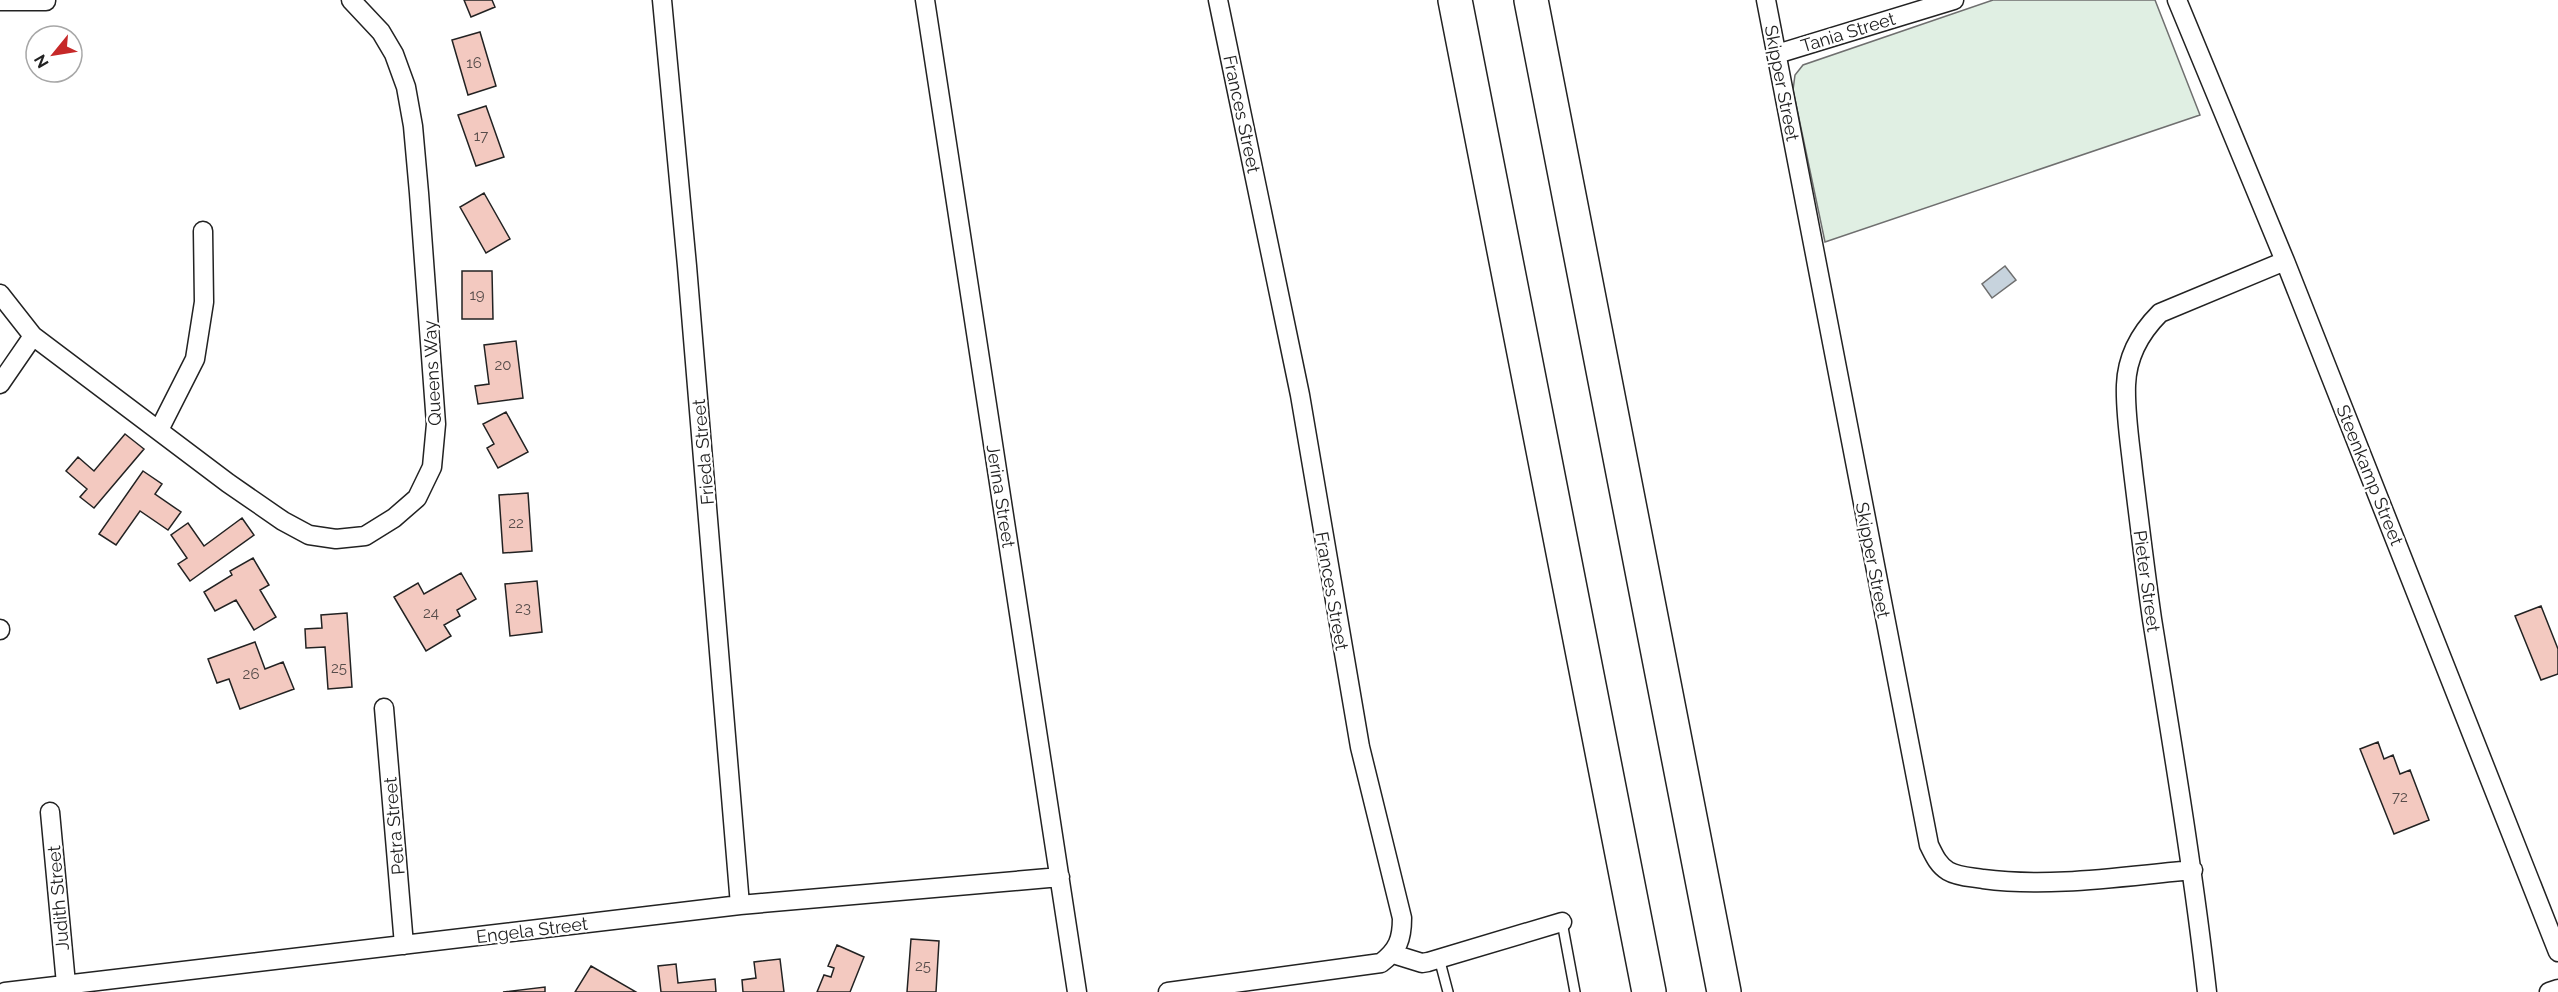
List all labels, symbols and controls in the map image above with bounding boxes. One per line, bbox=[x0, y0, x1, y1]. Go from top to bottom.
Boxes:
street label: Tania Street bbox=[1798, 8, 1898, 56]
street label: Skipper Street bbox=[1760, 23, 1804, 143]
north arrow bbox=[24, 24, 84, 84]
text: N bbox=[30, 51, 53, 71]
street label: Frances Street bbox=[1219, 53, 1265, 175]
house number: 16 bbox=[466, 54, 482, 72]
house number: 17 bbox=[474, 127, 488, 145]
house number: 19 bbox=[469, 286, 485, 304]
street label: Queens Way bbox=[419, 319, 445, 426]
house number: 20 bbox=[495, 356, 512, 374]
street label: Frieda Street bbox=[688, 398, 718, 506]
street label: Steenkamp Street bbox=[2332, 402, 2408, 548]
street label: Jerina Street bbox=[982, 443, 1020, 549]
street label: Skipper Street bbox=[1851, 500, 1895, 620]
house number: 22 bbox=[508, 514, 524, 532]
street label: Pieter Street bbox=[2129, 529, 2165, 633]
street label: Frances Street bbox=[1311, 530, 1353, 652]
house number: 23 bbox=[515, 599, 531, 617]
house number: 24 bbox=[423, 604, 439, 622]
house number: 25 bbox=[331, 659, 347, 677]
house number: 26 bbox=[243, 665, 259, 683]
street label: Petra Street bbox=[379, 776, 409, 876]
house number: 72 bbox=[2392, 788, 2408, 806]
street label: Judith Street bbox=[43, 845, 73, 951]
street label: Engela Street bbox=[475, 913, 589, 947]
house number: 25 bbox=[915, 957, 931, 975]

